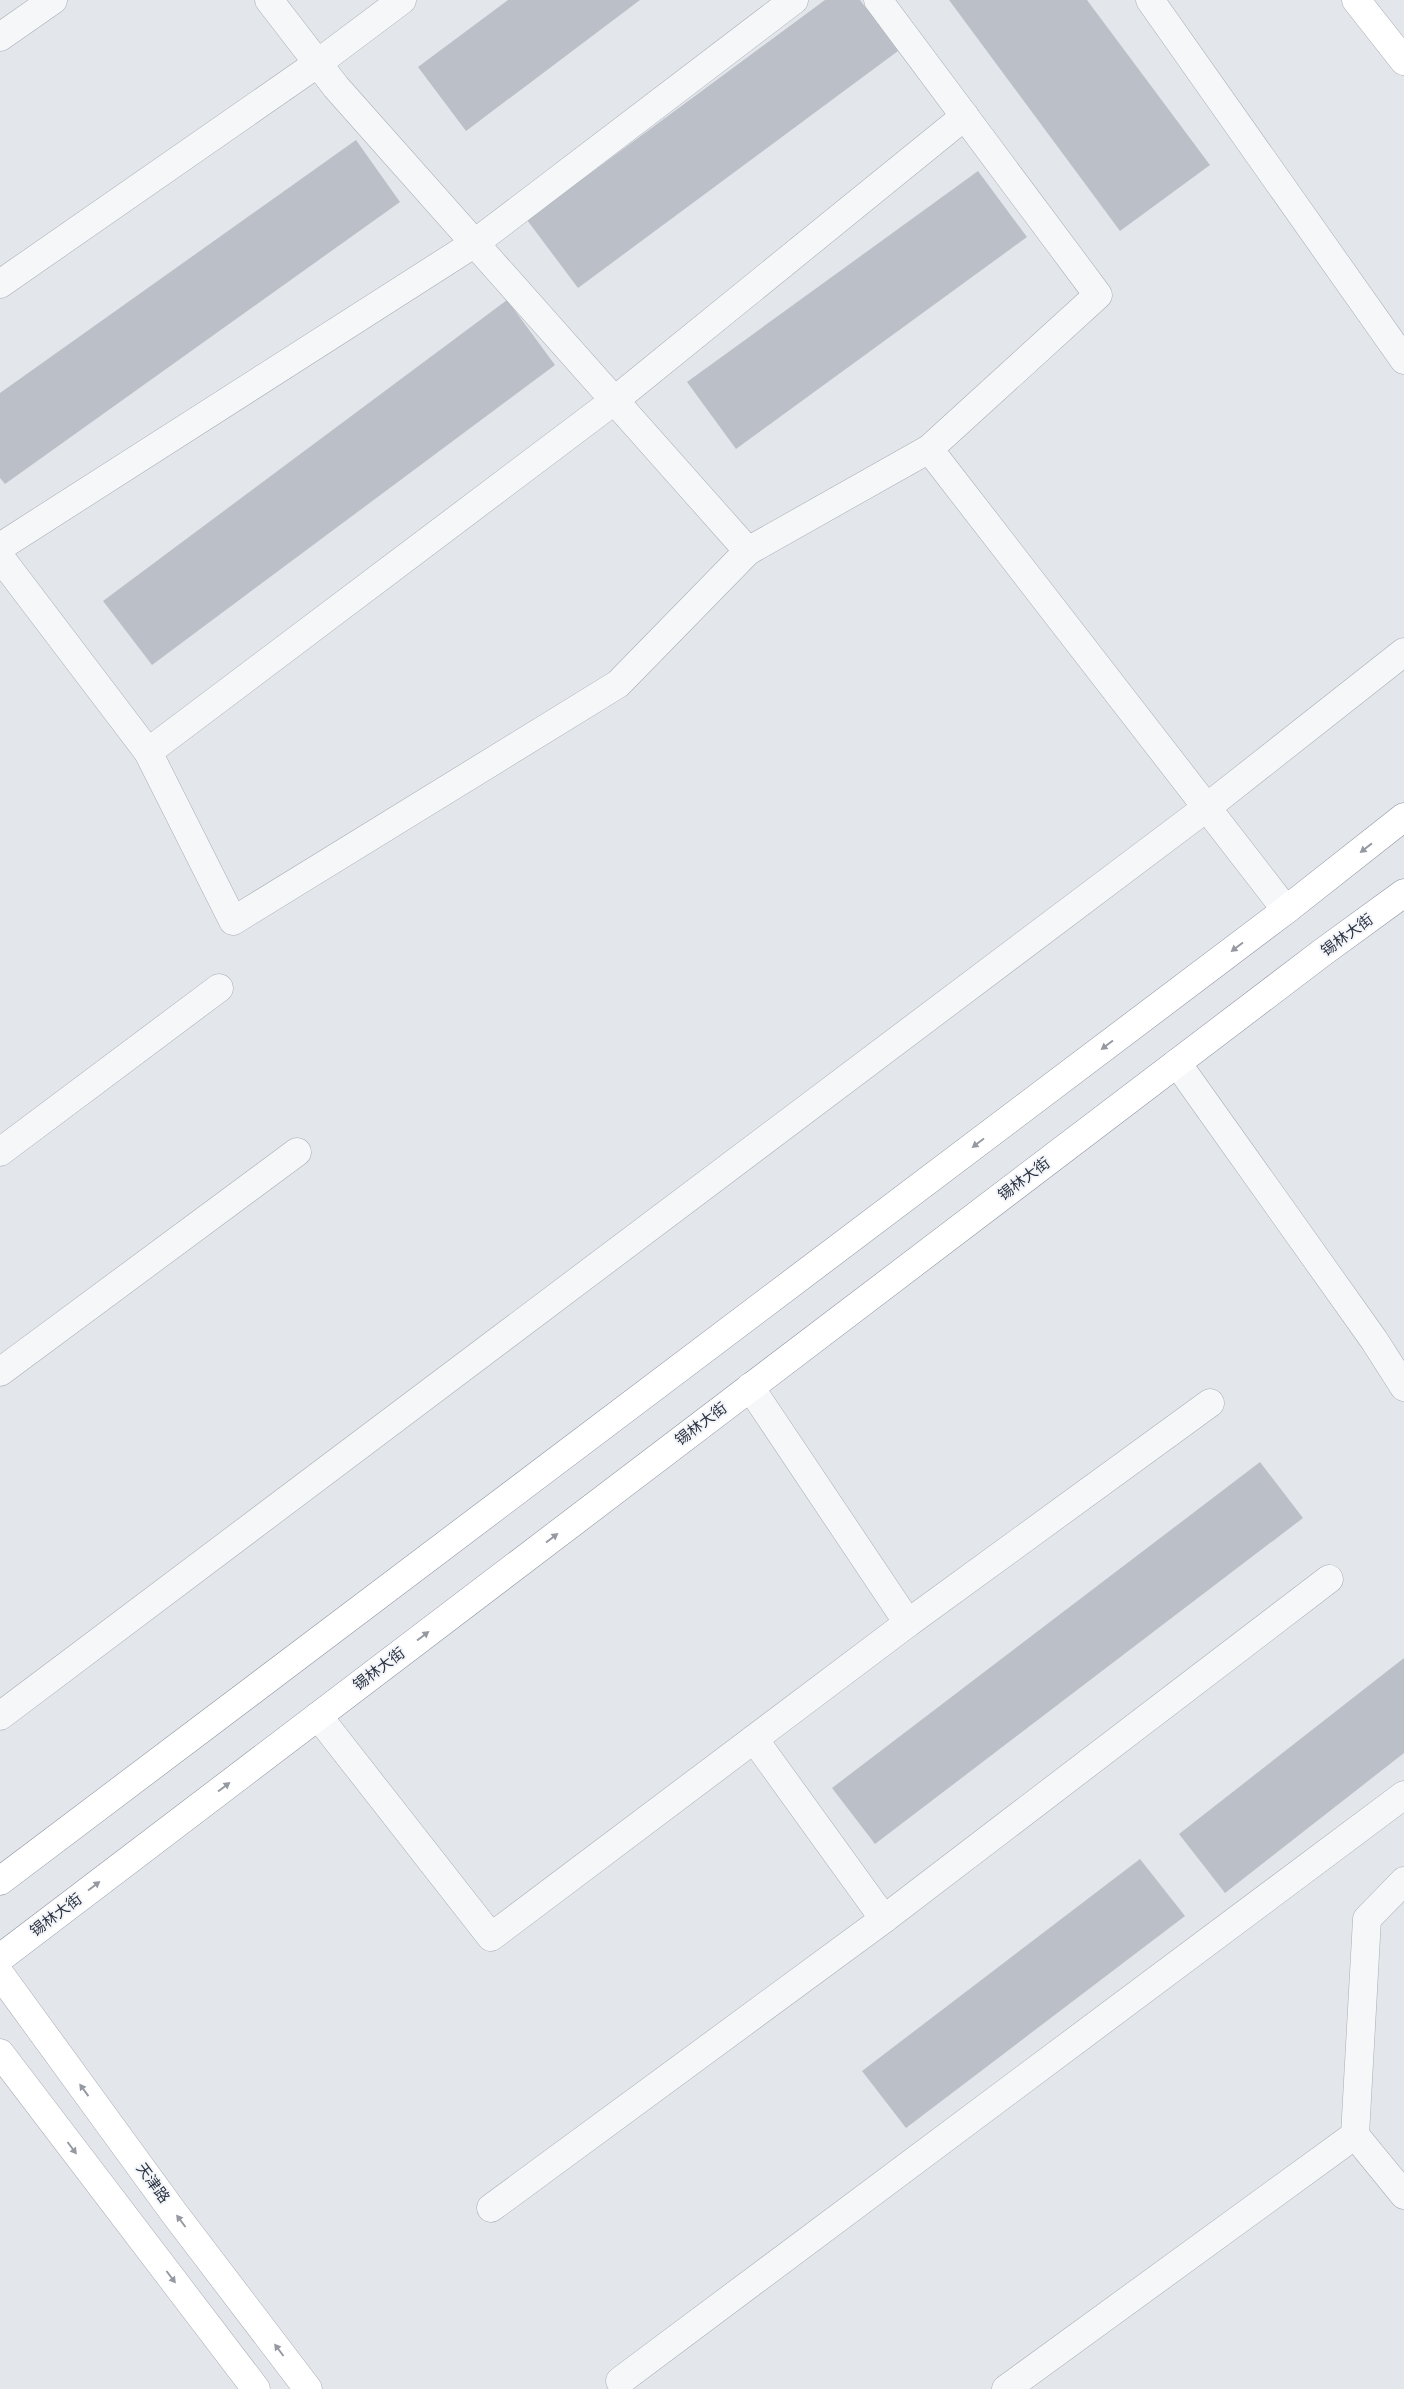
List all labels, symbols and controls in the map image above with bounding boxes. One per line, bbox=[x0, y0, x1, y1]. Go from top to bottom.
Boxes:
one-way arrow bbox=[1360, 842, 1373, 853]
street label: 锡林大街 bbox=[1317, 909, 1377, 960]
one-way arrow bbox=[1230, 942, 1244, 952]
one-way arrow bbox=[1100, 1040, 1114, 1050]
one-way arrow bbox=[972, 1137, 985, 1148]
street label: 锡林大街 bbox=[994, 1153, 1053, 1204]
street label: 锡林大街 bbox=[671, 1398, 730, 1449]
one-way arrow bbox=[545, 1532, 558, 1543]
one-way arrow bbox=[416, 1631, 430, 1641]
street label: 锡林大街 bbox=[349, 1643, 408, 1694]
one-way arrow bbox=[217, 1782, 230, 1793]
one-way arrow bbox=[87, 1880, 100, 1891]
street label: 锡林大街 bbox=[26, 1889, 85, 1940]
one-way arrow bbox=[79, 2084, 90, 2097]
one-way arrow bbox=[67, 2141, 77, 2155]
street label: 天津路 bbox=[132, 2159, 174, 2206]
one-way arrow bbox=[175, 2215, 186, 2228]
one-way arrow bbox=[165, 2270, 176, 2283]
one-way arrow bbox=[274, 2343, 284, 2357]

